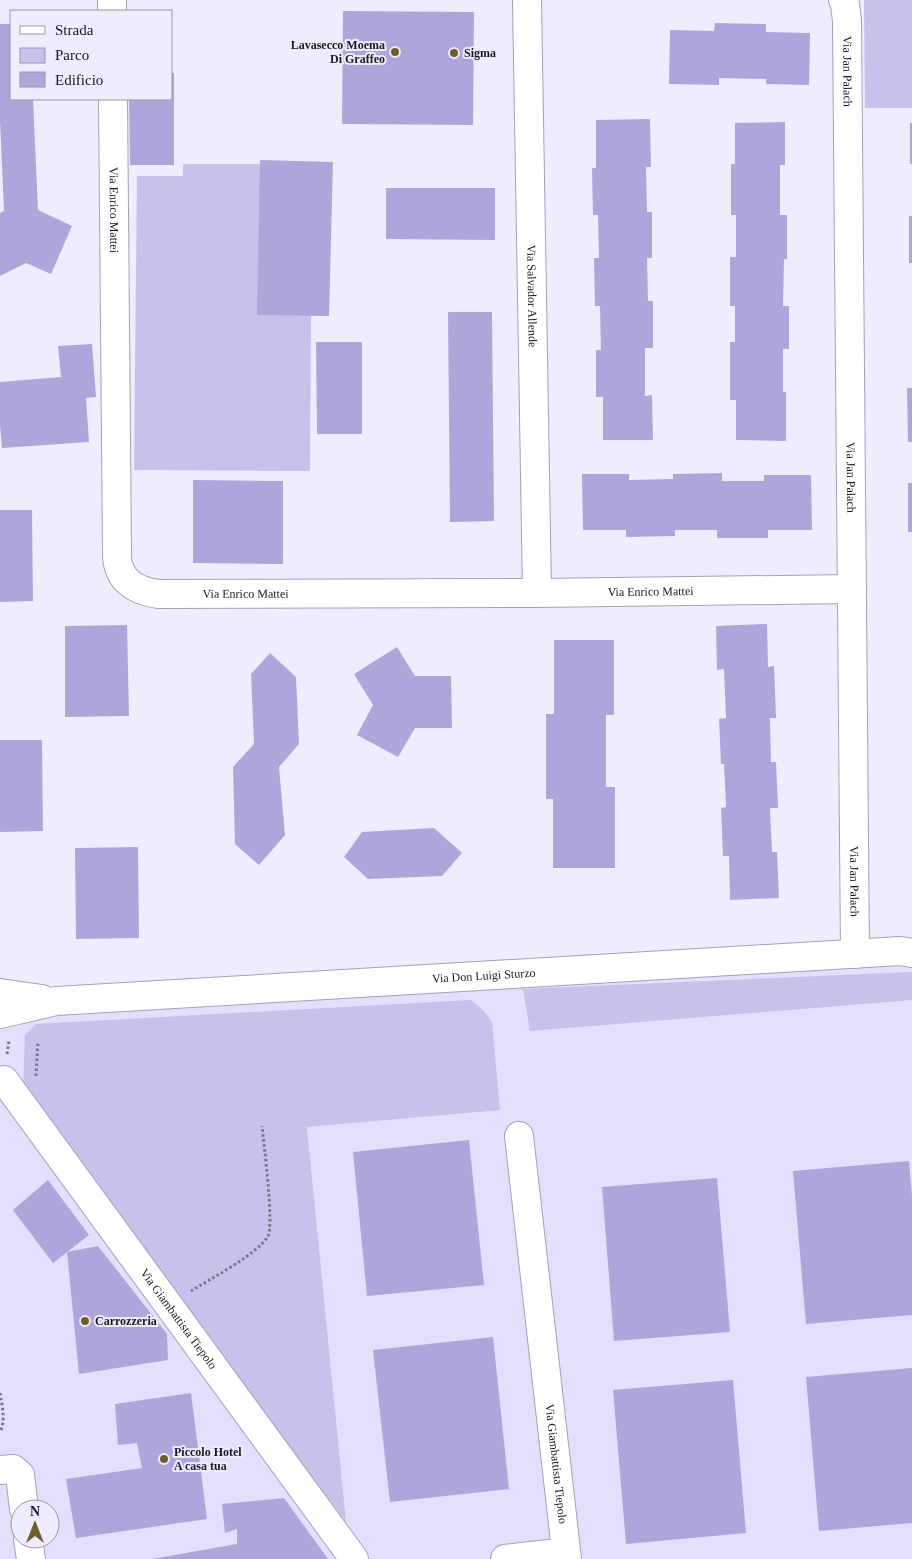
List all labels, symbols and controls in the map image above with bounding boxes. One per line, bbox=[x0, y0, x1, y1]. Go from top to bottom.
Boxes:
legend bbox=[10, 10, 172, 100]
text: Strada bbox=[55, 22, 94, 38]
street label: Via Jan Palach bbox=[840, 36, 855, 107]
place label: Lavasecco Moema Di Graffeo bbox=[291, 38, 385, 66]
marker: Lavasecco Moema Di Graffeo bbox=[389, 46, 401, 58]
place label: Sigma bbox=[464, 46, 496, 60]
text: Parco bbox=[55, 47, 89, 63]
marker: Sigma bbox=[448, 47, 460, 59]
text: Edificio bbox=[55, 72, 103, 88]
street label: Via Enrico Mattei bbox=[107, 167, 121, 254]
street label: Via Salvador Allende bbox=[524, 245, 540, 347]
street label: Via Jan Palach bbox=[844, 442, 858, 513]
street label: Via Enrico Mattei bbox=[608, 584, 694, 599]
street label: Via Enrico Mattei bbox=[203, 587, 289, 601]
street label: Via Jan Palach bbox=[847, 846, 862, 917]
street label: Via Don Luigi Sturzo bbox=[432, 966, 536, 986]
street label: Via Giambattista Tiepolo bbox=[137, 1266, 220, 1372]
place label: Carrozzeria bbox=[95, 1314, 157, 1328]
marker: Carrozzeria bbox=[79, 1315, 91, 1327]
street label: Via Giambattista Tiepolo bbox=[542, 1403, 570, 1525]
place label: Piccolo Hotel A casa tua bbox=[174, 1445, 242, 1473]
marker: Piccolo Hotel A casa tua bbox=[158, 1453, 170, 1465]
north arrow bbox=[10, 1499, 60, 1549]
text: N bbox=[30, 1504, 40, 1519]

